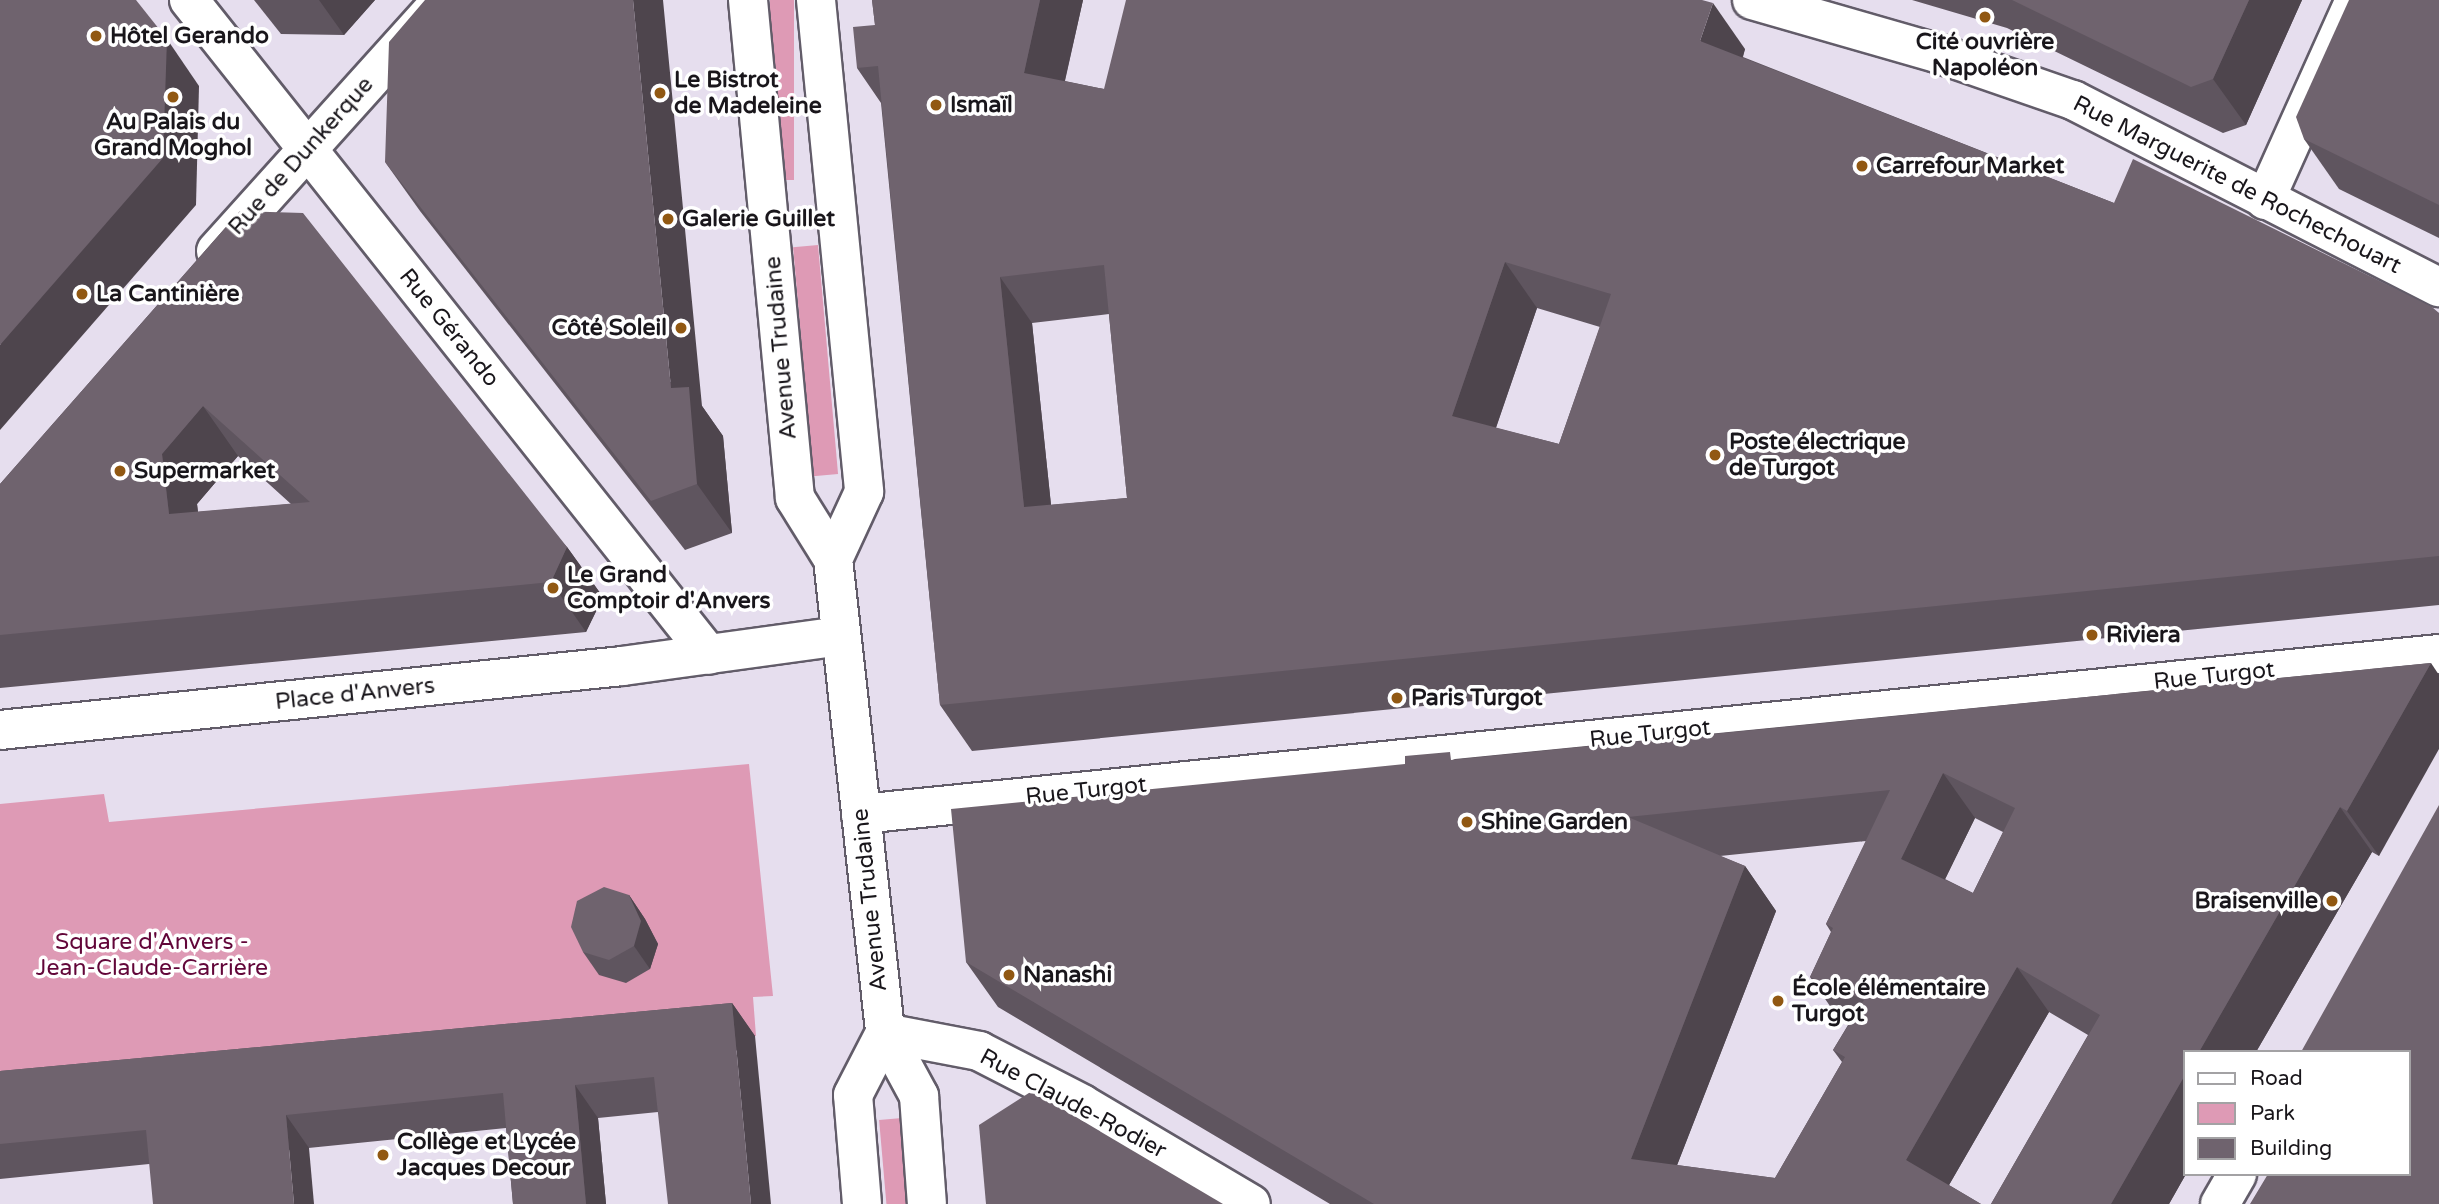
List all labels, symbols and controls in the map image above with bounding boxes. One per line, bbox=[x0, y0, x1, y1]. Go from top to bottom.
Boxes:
marker: Cité ouvrière Napoléon bbox=[1977, 9, 1993, 25]
place label: Hôtel Gerando bbox=[110, 22, 269, 50]
marker: Hôtel Gerando bbox=[88, 28, 104, 44]
place label: Cité ouvrière Napoléon bbox=[1916, 28, 2054, 82]
place label: Le Bistrot de Madeleine bbox=[674, 66, 822, 120]
street label: Rue de Dunkerque bbox=[223, 71, 379, 241]
marker: Le Bistrot de Madeleine bbox=[652, 85, 668, 101]
marker: Au Palais du Grand Moghol bbox=[165, 89, 181, 105]
street label: Rue Marguerite de Rochechouart bbox=[2068, 90, 2406, 280]
place label: Ismaïl bbox=[950, 91, 1013, 119]
marker: Ismaïl bbox=[928, 97, 944, 113]
place label: Au Palais du Grand Moghol bbox=[94, 108, 252, 162]
place label: Carrefour Market bbox=[1876, 152, 2064, 180]
marker: Carrefour Market bbox=[1854, 158, 1870, 174]
place label: Galerie Guillet bbox=[682, 205, 835, 233]
marker: Galerie Guillet bbox=[660, 211, 676, 227]
street label: Avenue Trudaine bbox=[759, 255, 803, 441]
street label: Rue Gérando bbox=[393, 263, 505, 393]
place label: La Cantinière bbox=[96, 280, 240, 308]
marker: La Cantinière bbox=[74, 286, 90, 302]
place label: Côté Soleil bbox=[552, 314, 667, 342]
marker: Côté Soleil bbox=[673, 320, 689, 336]
place label: Poste électrique de Turgot bbox=[1729, 428, 1906, 482]
marker: Poste électrique de Turgot bbox=[1707, 447, 1723, 463]
place label: Supermarket bbox=[134, 457, 275, 485]
marker: Supermarket bbox=[112, 463, 128, 479]
place label: Le Grand Comptoir d'Anvers bbox=[567, 561, 771, 615]
marker: Le Grand Comptoir d'Anvers bbox=[545, 580, 561, 596]
place label: Riviera bbox=[2106, 621, 2181, 649]
marker: Riviera bbox=[2084, 627, 2100, 643]
street label: Rue Turgot bbox=[2152, 656, 2276, 696]
street label: Place d'Anvers bbox=[274, 672, 436, 716]
place label: Paris Turgot bbox=[1411, 684, 1543, 712]
marker: Paris Turgot bbox=[1389, 690, 1405, 706]
street label: Rue Turgot bbox=[1588, 714, 1712, 754]
street label: Rue Turgot bbox=[1024, 771, 1148, 811]
street label: Avenue Trudaine bbox=[847, 807, 893, 993]
place label: Shine Garden bbox=[1481, 808, 1628, 836]
marker: Shine Garden bbox=[1459, 814, 1475, 830]
place label: Braisenville bbox=[2195, 887, 2318, 915]
marker: Braisenville bbox=[2324, 893, 2340, 909]
park label: Square d'Anvers - Jean-Claude-Carrière bbox=[36, 928, 268, 982]
place label: Nanashi bbox=[1023, 961, 1112, 989]
marker: Nanashi bbox=[1001, 967, 1017, 983]
place label: École élémentaire Turgot bbox=[1792, 974, 1986, 1028]
marker: École élémentaire Turgot bbox=[1770, 993, 1786, 1009]
street label: Rue Claude-Rodier bbox=[975, 1043, 1171, 1165]
legend bbox=[2184, 1050, 2411, 1176]
text: Road bbox=[2250, 1066, 2303, 1091]
text: Park bbox=[2250, 1101, 2295, 1126]
place label: Collège et Lycée Jacques Decour bbox=[397, 1128, 576, 1182]
text: Building bbox=[2250, 1136, 2332, 1161]
marker: Collège et Lycée Jacques Decour bbox=[375, 1147, 391, 1163]

